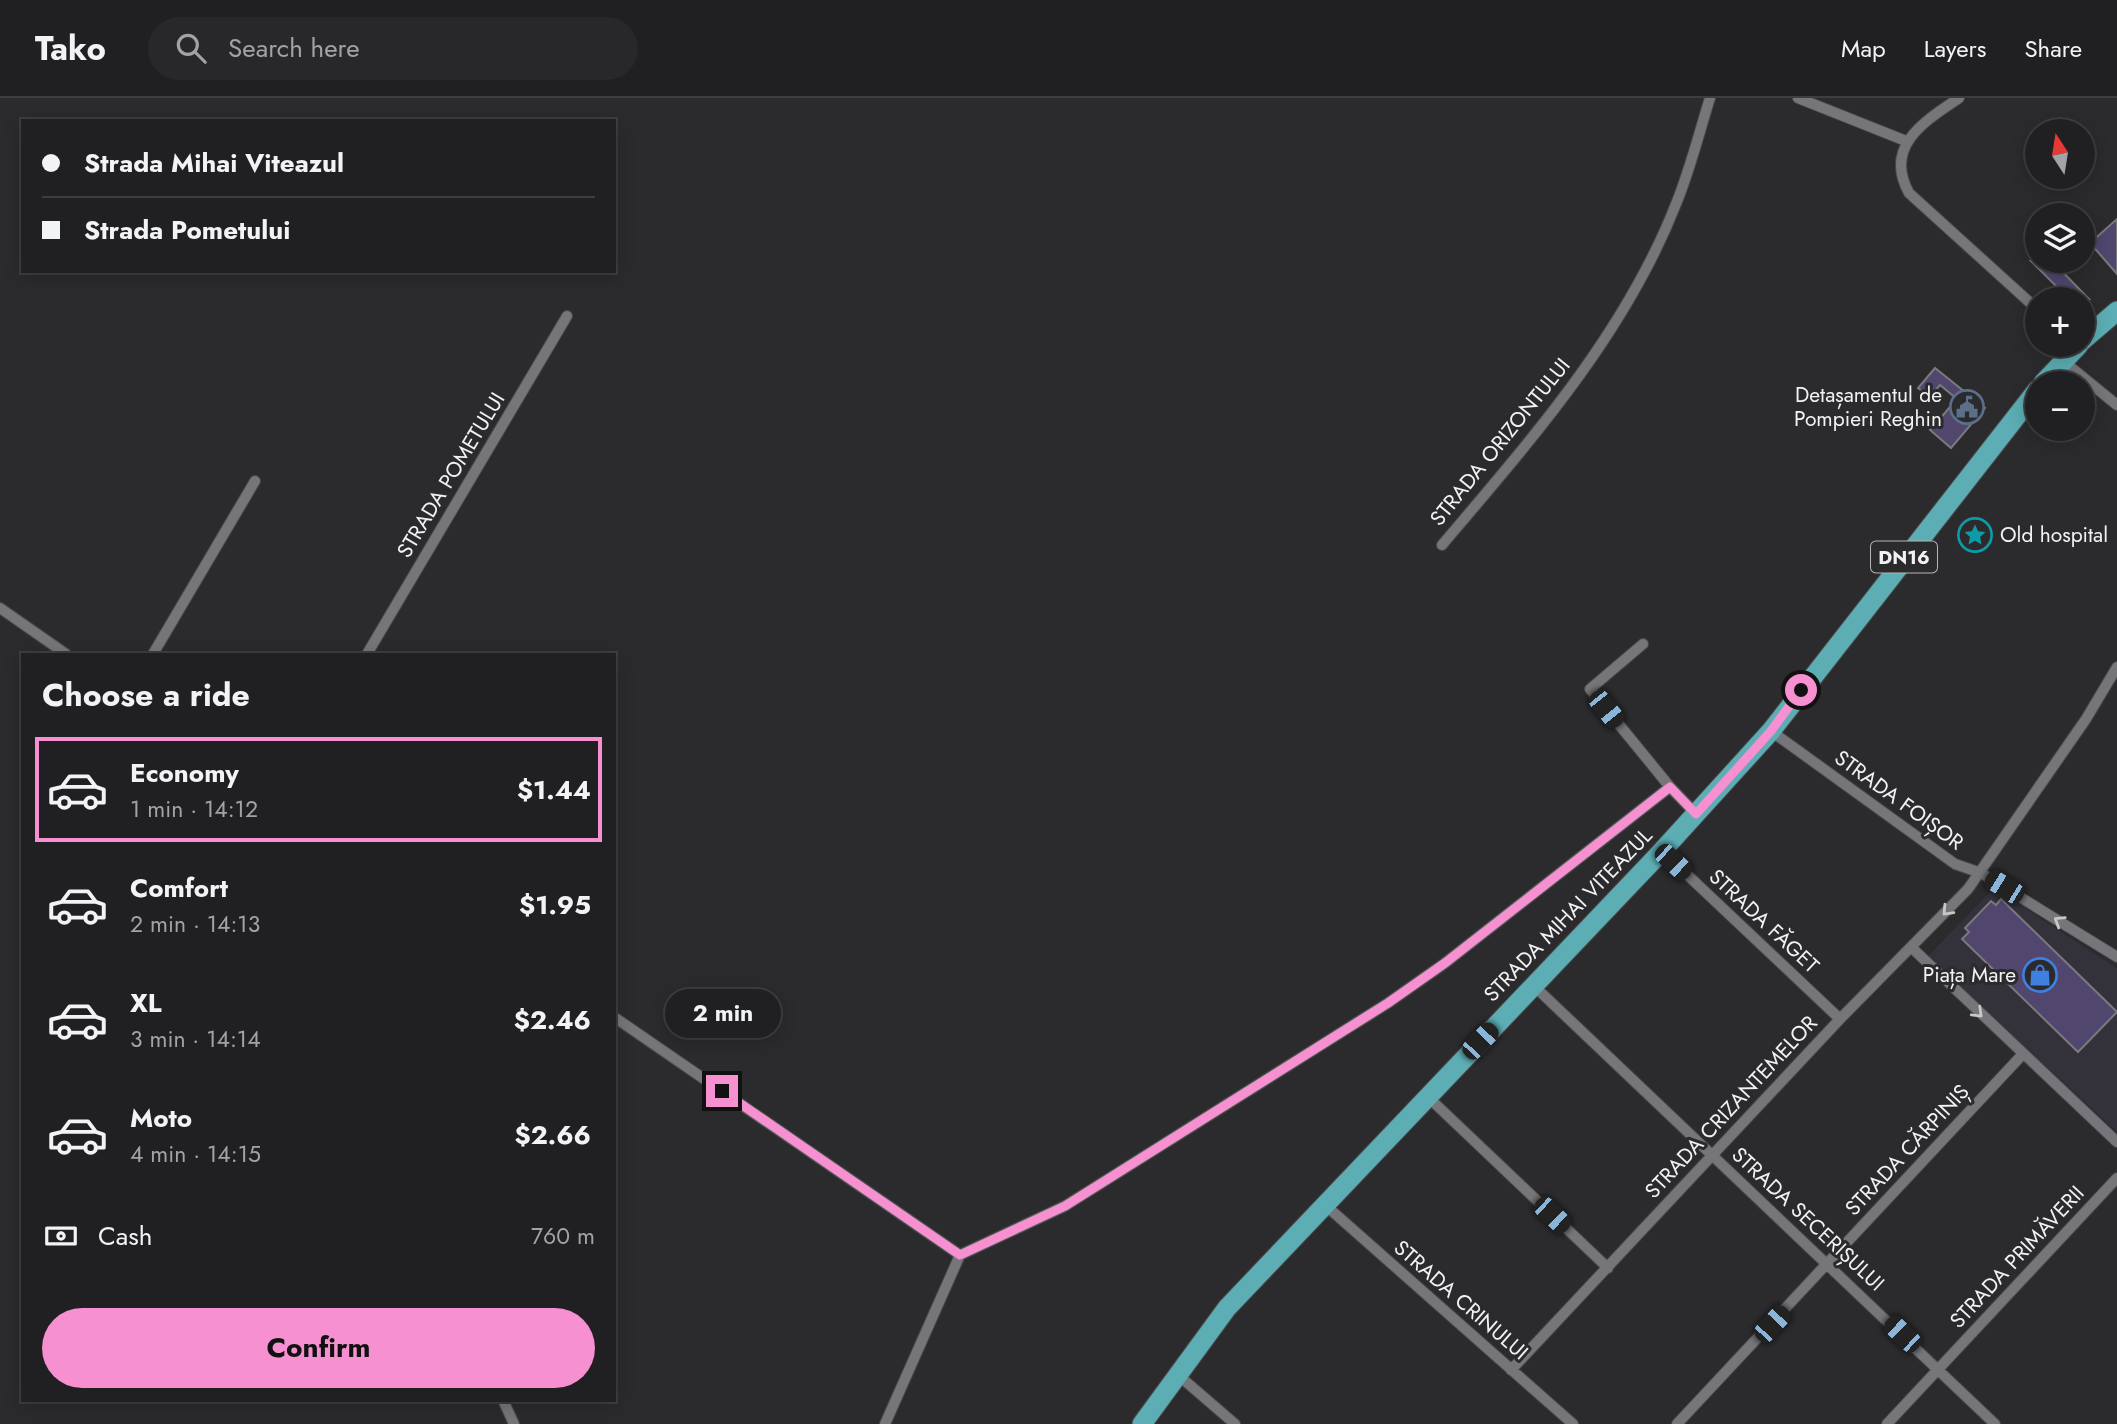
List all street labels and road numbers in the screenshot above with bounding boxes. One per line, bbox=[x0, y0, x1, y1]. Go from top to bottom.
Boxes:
street label: STRADA ORIZONTULUI bbox=[1423, 352, 1577, 532]
street label: STRADA POMETULUI bbox=[390, 387, 512, 563]
road number: DN16 bbox=[1871, 542, 1937, 572]
street label: STRADA FOIȘOR bbox=[1828, 743, 1970, 857]
street label: STRADA MIHAI VITEAZUL bbox=[1477, 821, 1660, 1009]
street label: STRADA FĂGET bbox=[1702, 862, 1826, 980]
street label: STRADA CRIZANTEMELOR bbox=[1638, 1009, 1824, 1205]
street label: STRADA CĂRPINIȘ bbox=[1838, 1078, 1976, 1222]
street label: STRADA SECERIȘULUI bbox=[1725, 1140, 1891, 1298]
street label: STRADA PRIMĂVERII bbox=[1943, 1179, 2091, 1335]
street label: STRADA CRINULUI bbox=[1387, 1233, 1535, 1367]

